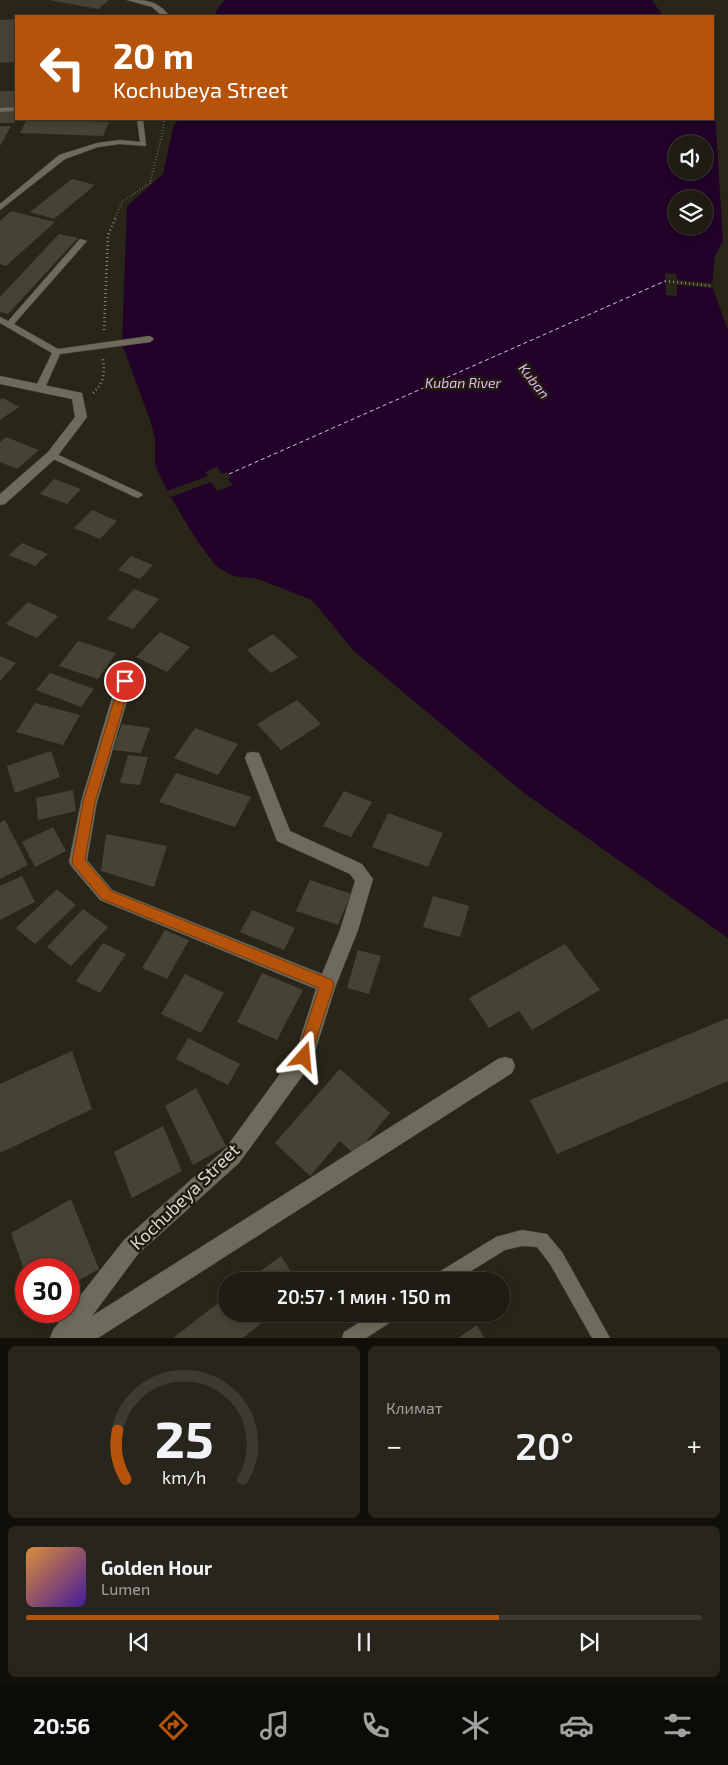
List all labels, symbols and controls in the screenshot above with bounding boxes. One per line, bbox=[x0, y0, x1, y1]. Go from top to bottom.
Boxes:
text: 20 m bbox=[113, 34, 194, 76]
icon: left bbox=[30, 35, 95, 100]
text: Kochubeya Street bbox=[113, 76, 288, 102]
map controls bbox=[668, 135, 713, 235]
button: sound bbox=[668, 135, 713, 180]
button: layers bbox=[668, 190, 713, 235]
water label: Kuban bbox=[515, 360, 553, 402]
water label: Kuban River bbox=[425, 374, 501, 391]
pin bbox=[104, 660, 146, 702]
icon: arrive bbox=[111, 667, 139, 695]
position arrow bbox=[277, 1030, 329, 1082]
street label: Kochubeya Street bbox=[125, 1138, 244, 1254]
speed limit sign: 30 bbox=[15, 1258, 80, 1323]
text: 20:57 · 1 мин · 150 m bbox=[277, 1285, 451, 1308]
text: Климат bbox=[386, 1398, 443, 1417]
text: 25 bbox=[155, 1406, 213, 1468]
text: 20° bbox=[515, 1422, 574, 1468]
text: − bbox=[386, 1428, 402, 1462]
text: + bbox=[687, 1428, 702, 1462]
text: km/h bbox=[162, 1466, 206, 1488]
text: Golden Hour bbox=[101, 1556, 212, 1579]
text: Lumen bbox=[101, 1579, 150, 1598]
icon: previous bbox=[125, 1628, 153, 1656]
icon: pause bbox=[350, 1628, 378, 1656]
icon: next bbox=[575, 1628, 603, 1656]
icon: directions bbox=[156, 1708, 191, 1743]
icon: music bbox=[257, 1708, 292, 1743]
icon: phone bbox=[358, 1708, 393, 1743]
icon: climate bbox=[458, 1708, 493, 1743]
icon: car bbox=[559, 1708, 594, 1743]
icon: filters bbox=[660, 1708, 695, 1743]
text: 20:56 bbox=[33, 1712, 90, 1738]

